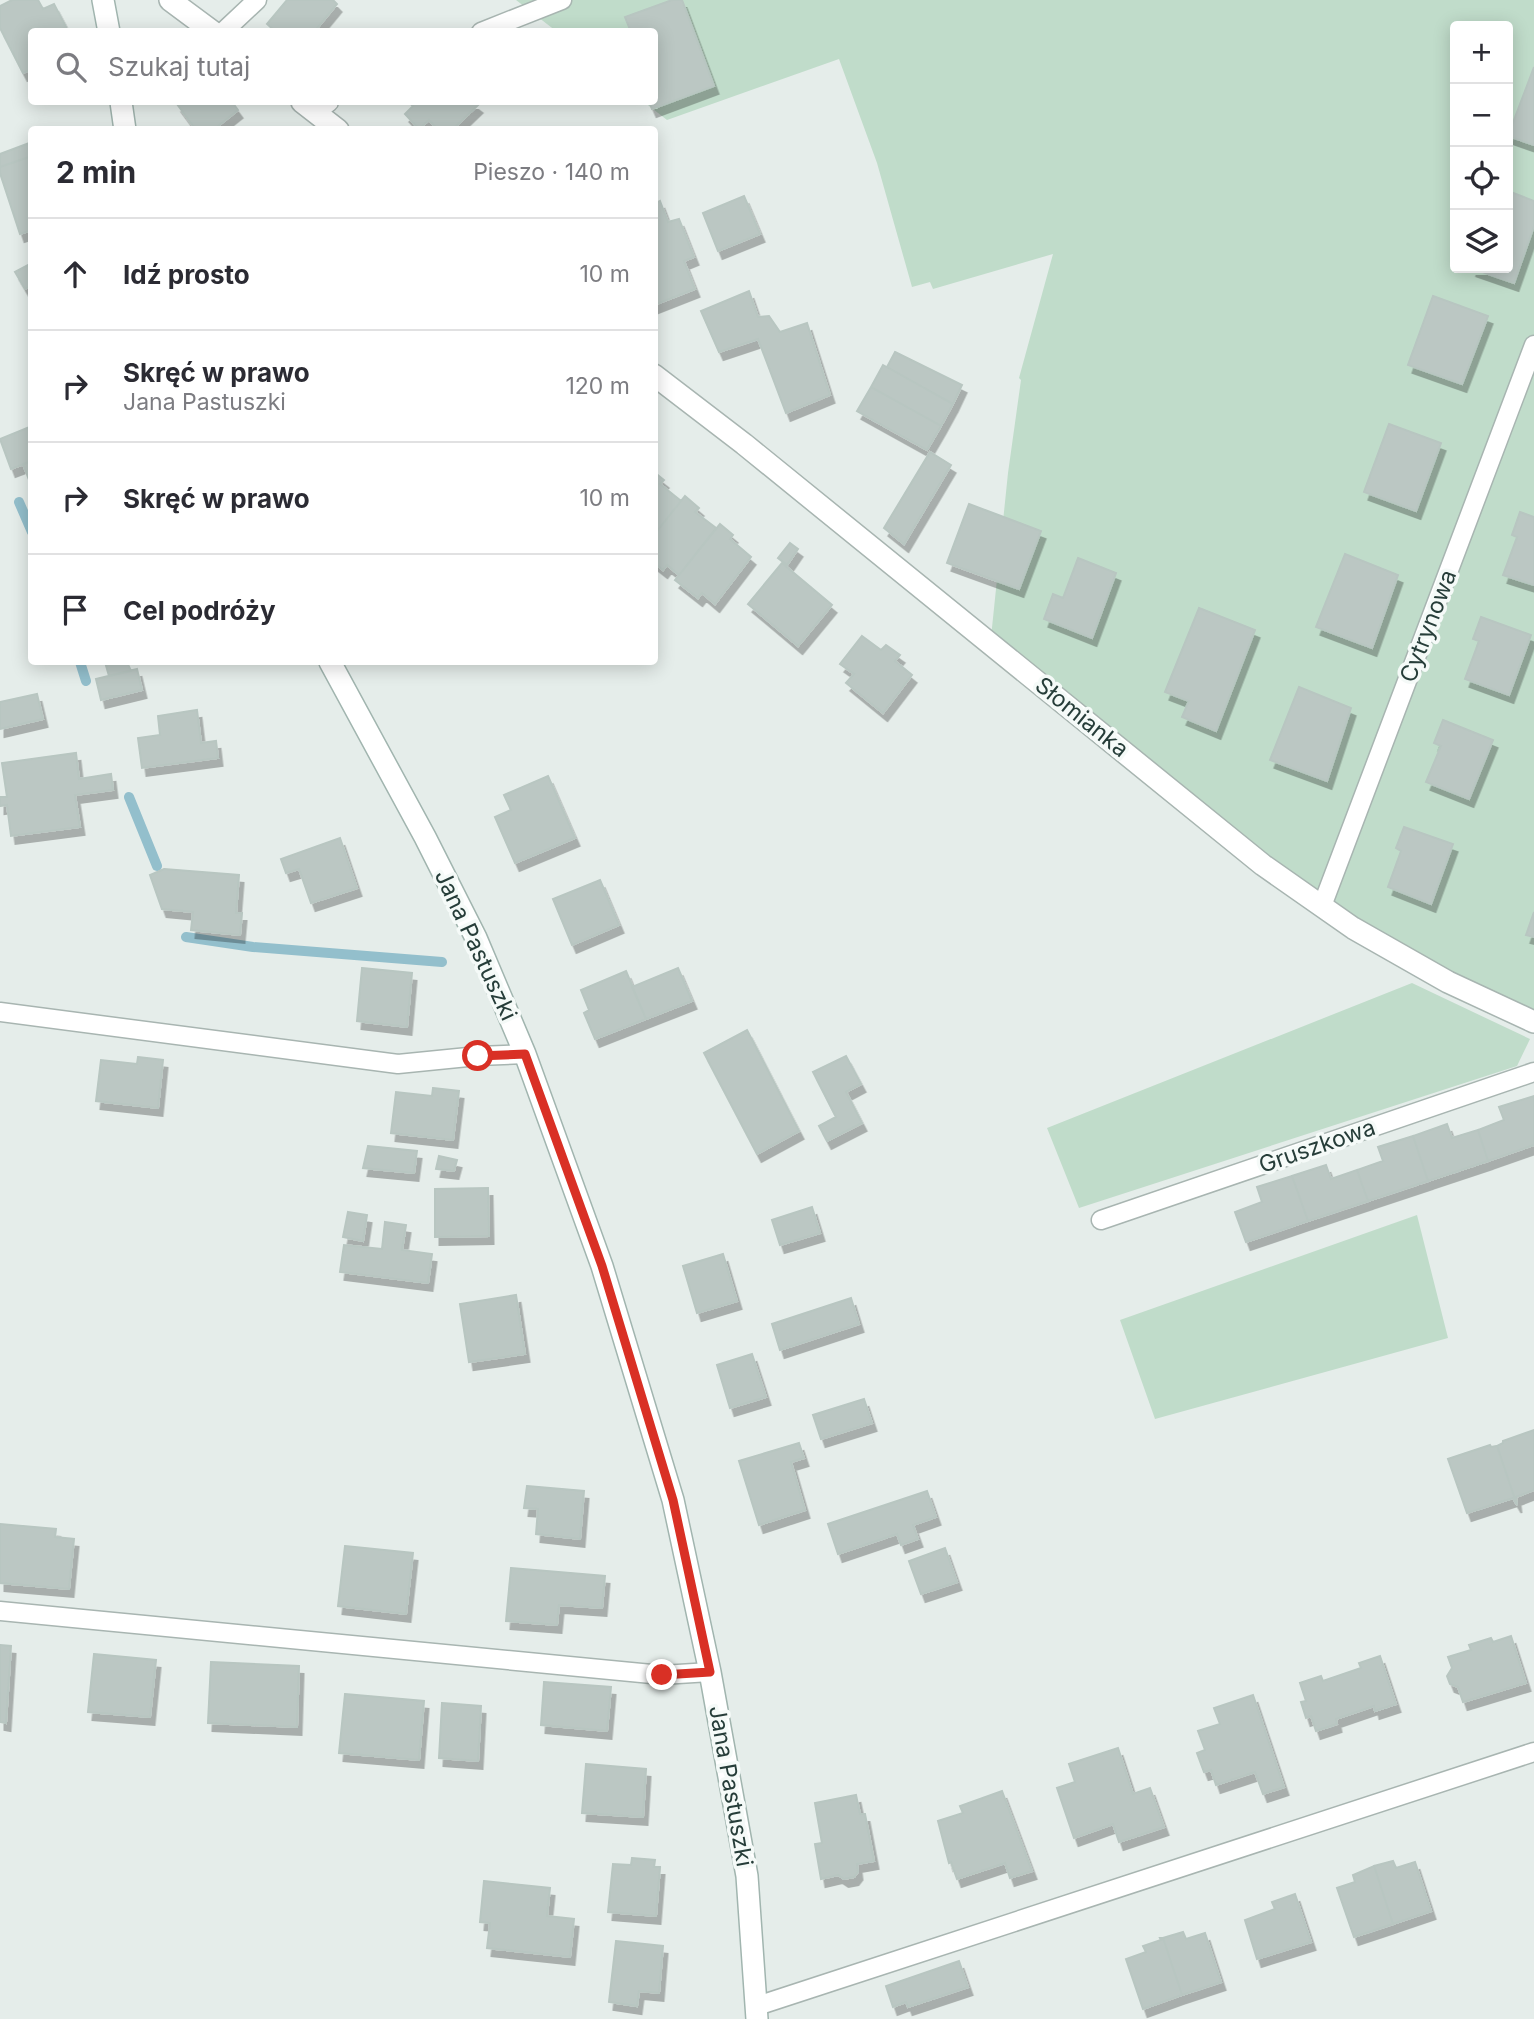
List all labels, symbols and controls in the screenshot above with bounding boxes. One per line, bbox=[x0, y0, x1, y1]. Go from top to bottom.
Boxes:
map controls bbox=[1450, 21, 1513, 273]
button: + bbox=[1450, 21, 1513, 84]
search box bbox=[28, 28, 658, 105]
icon: search bbox=[52, 48, 90, 86]
text: Szukaj tutaj bbox=[108, 51, 250, 82]
button: − bbox=[1450, 84, 1513, 147]
button: locate bbox=[1450, 147, 1513, 210]
text: 2 min bbox=[56, 154, 136, 190]
text: Pieszo · 140 m bbox=[473, 158, 630, 186]
button: layers bbox=[1450, 210, 1513, 273]
icon: ahead bbox=[56, 255, 94, 293]
text: Idź prosto bbox=[123, 259, 250, 290]
text: 10 m bbox=[580, 260, 630, 288]
text: Skręć w prawo bbox=[123, 357, 310, 388]
icon: right bbox=[56, 367, 94, 405]
text: 120 m bbox=[565, 372, 630, 400]
text: Jana Pastuszki bbox=[123, 388, 286, 416]
icon: right bbox=[56, 479, 94, 517]
text: Skręć w prawo bbox=[123, 483, 310, 514]
text: 10 m bbox=[580, 484, 630, 512]
street label: Cytrynowa bbox=[1394, 566, 1462, 686]
icon: arrive bbox=[56, 591, 94, 629]
text: Cel podróży bbox=[123, 595, 276, 626]
street label: Słomianka bbox=[1030, 671, 1134, 763]
street label: Jana Pastuszki bbox=[429, 865, 523, 1025]
route start bbox=[462, 1040, 493, 1071]
street label: Gruszkowa bbox=[1255, 1113, 1379, 1179]
route end bbox=[646, 1659, 677, 1690]
street label: Jana Pastuszki bbox=[703, 1703, 759, 1869]

